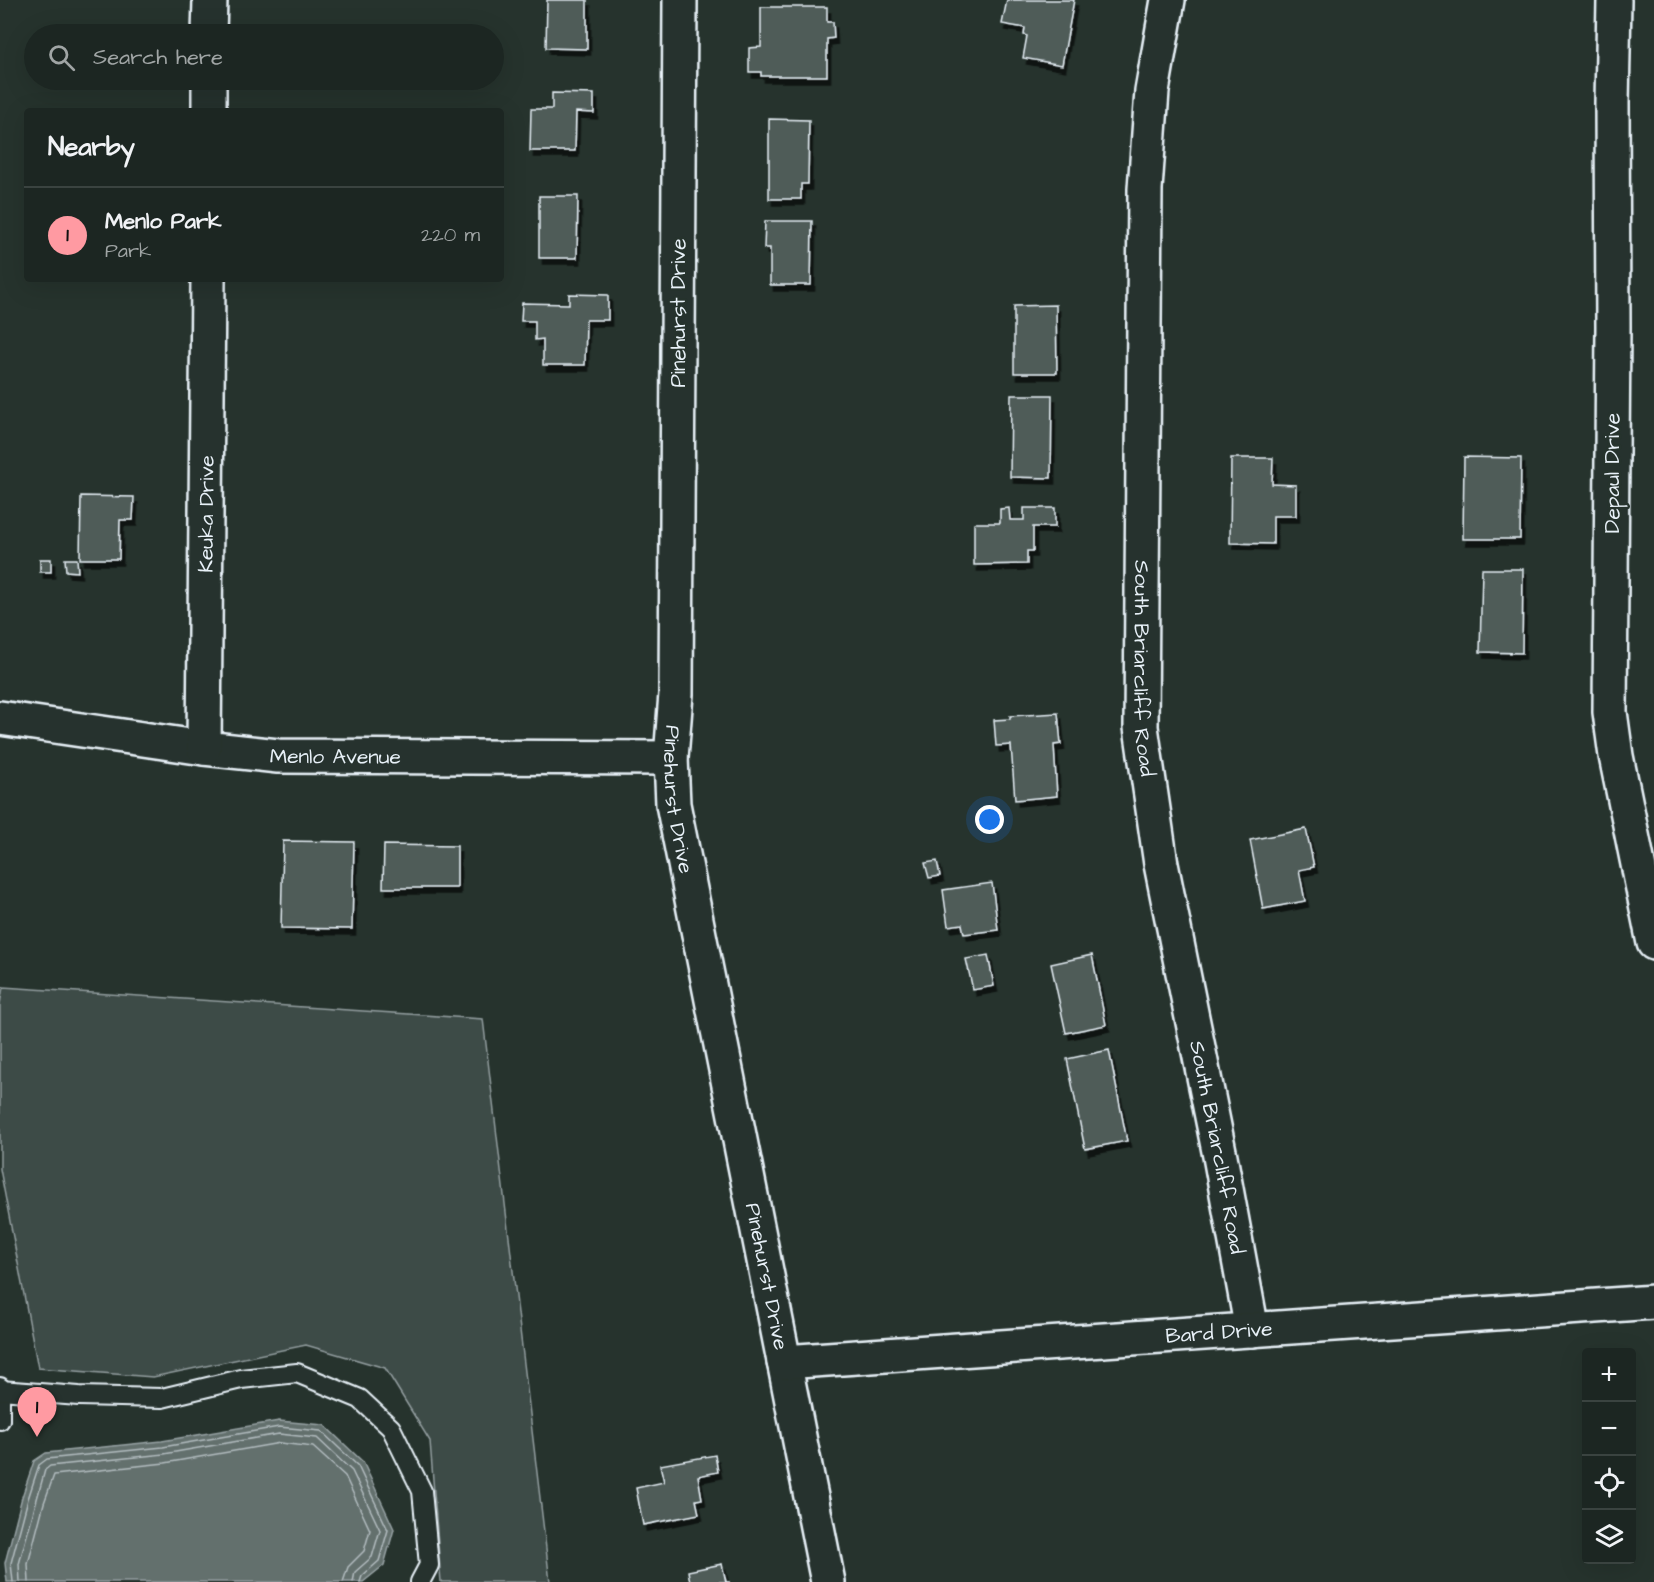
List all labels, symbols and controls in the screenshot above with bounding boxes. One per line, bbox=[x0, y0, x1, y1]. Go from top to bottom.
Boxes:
search box bbox=[24, 24, 504, 90]
icon: search bbox=[45, 41, 78, 74]
text: Search here bbox=[93, 42, 223, 73]
text: Nearby bbox=[48, 129, 135, 165]
text: Menlo Park bbox=[105, 206, 222, 237]
text: 1 bbox=[66, 221, 69, 249]
text: 220 m bbox=[421, 221, 480, 249]
text: Park bbox=[105, 237, 151, 265]
street label: Pinehurst Drive bbox=[664, 238, 693, 388]
street label: Depaul Drive bbox=[1598, 413, 1628, 533]
street label: Keuka Drive bbox=[191, 455, 221, 573]
street label: South Briarcliff Road bbox=[1126, 560, 1162, 779]
street label: Pinehurst Drive bbox=[656, 724, 700, 876]
street label: Menlo Avenue bbox=[270, 742, 401, 772]
your location bbox=[975, 805, 1004, 834]
street label: South Briarcliff Road bbox=[1182, 1038, 1252, 1257]
street label: Pinehurst Drive bbox=[738, 1201, 795, 1353]
street label: Bard Drive bbox=[1165, 1314, 1273, 1351]
map controls bbox=[1582, 1348, 1636, 1564]
button: + bbox=[1582, 1348, 1636, 1402]
pin: 1 bbox=[18, 1388, 57, 1437]
button: − bbox=[1582, 1402, 1636, 1456]
button: locate bbox=[1582, 1456, 1636, 1510]
button: layers bbox=[1582, 1510, 1636, 1564]

